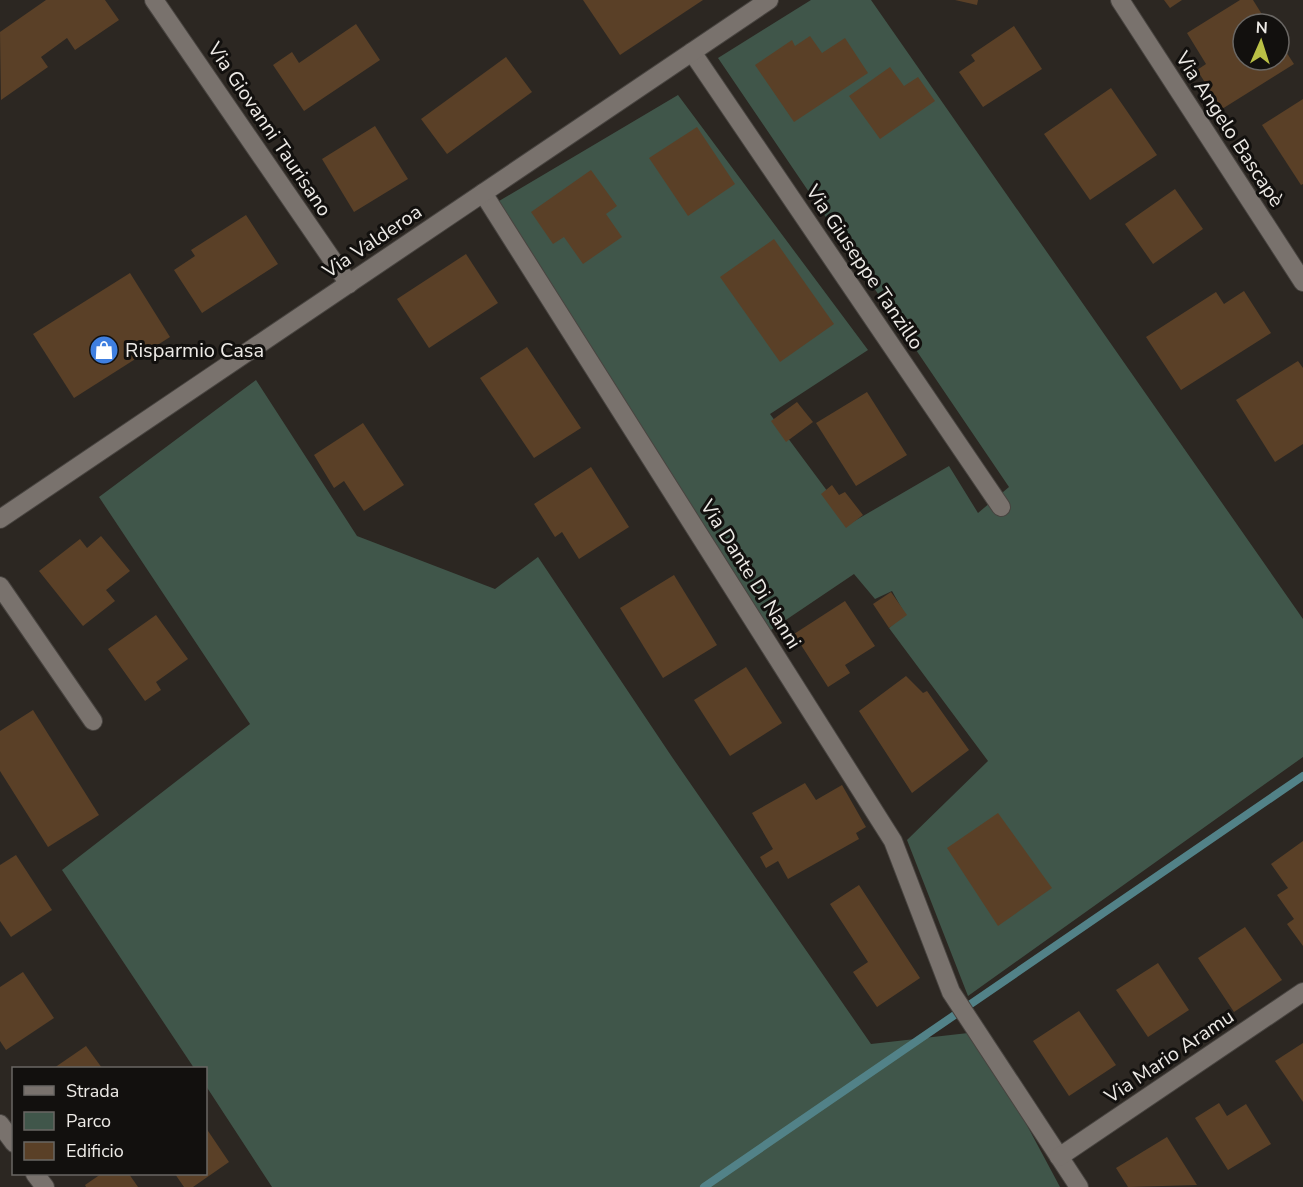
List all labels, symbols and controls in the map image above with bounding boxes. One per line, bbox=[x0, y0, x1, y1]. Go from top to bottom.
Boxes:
north arrow bbox=[1231, 12, 1291, 72]
text: N bbox=[1255, 17, 1268, 39]
street label: Via Giovanni Taurisano bbox=[201, 36, 338, 222]
street label: Via Angelo Bascapè bbox=[1169, 45, 1290, 212]
street label: Via Giuseppe Tanzillo bbox=[799, 179, 930, 355]
street label: Via Valderoa bbox=[317, 198, 427, 285]
shop icon: Risparmio Casa bbox=[88, 334, 120, 366]
place label: Risparmio Casa bbox=[125, 337, 264, 364]
street label: Via Dante Di Nanni bbox=[693, 494, 807, 654]
street label: Via Mario Aramu bbox=[1099, 1003, 1239, 1110]
legend bbox=[12, 1067, 207, 1175]
text: Strada bbox=[66, 1079, 119, 1103]
text: Parco bbox=[66, 1109, 111, 1133]
text: Edificio bbox=[66, 1139, 124, 1163]

